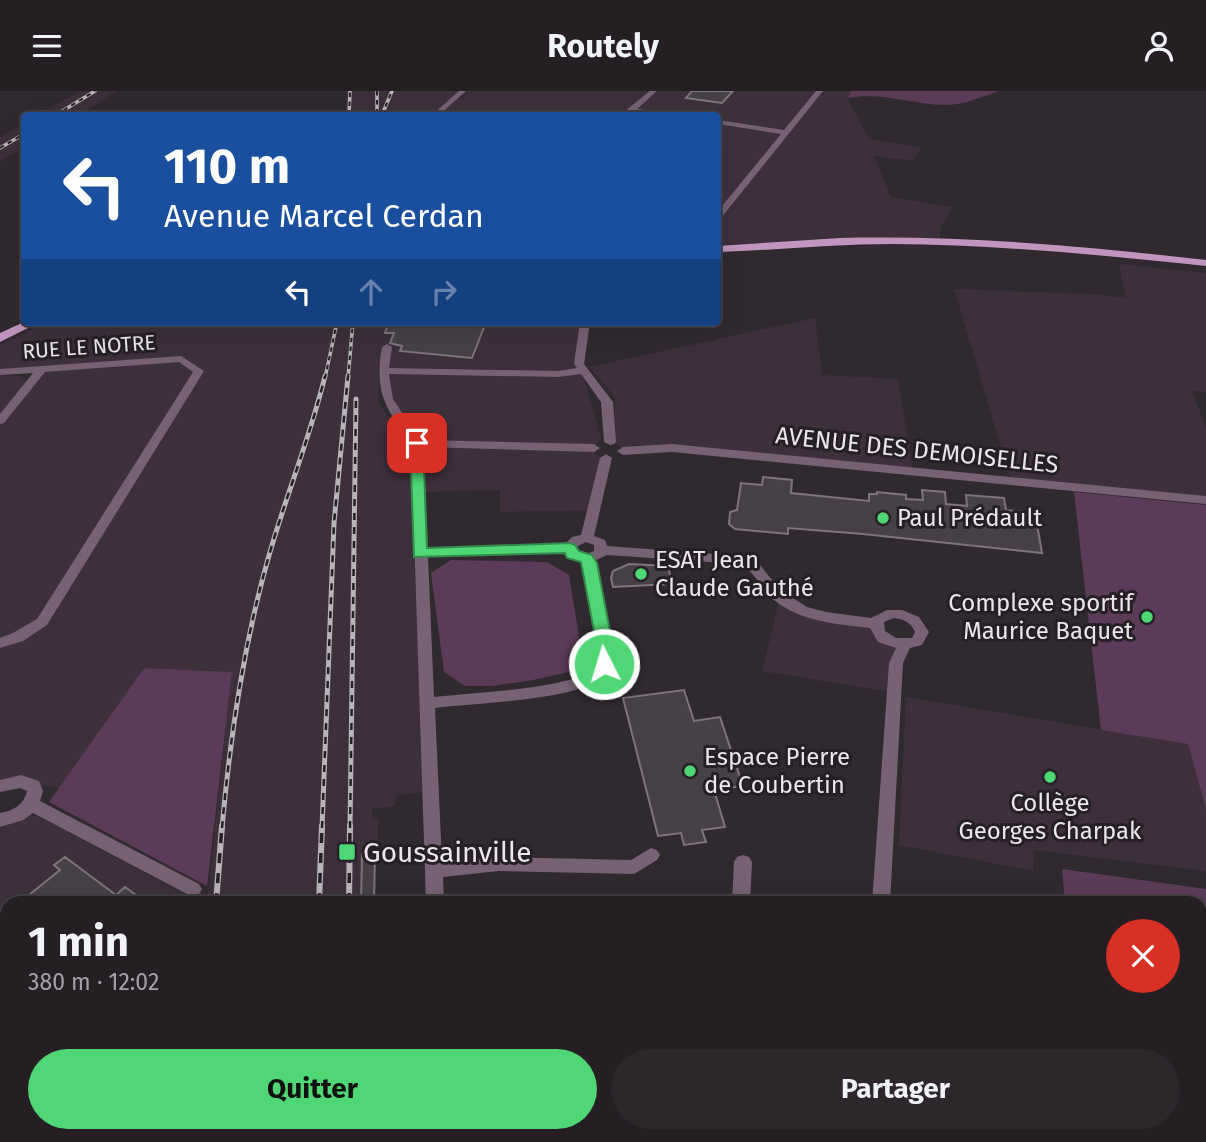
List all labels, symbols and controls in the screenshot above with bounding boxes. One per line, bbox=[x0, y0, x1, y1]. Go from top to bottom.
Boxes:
icon: menu bbox=[28, 27, 66, 65]
text: Routely bbox=[547, 27, 659, 65]
icon: person bbox=[1140, 27, 1178, 65]
text: 110 m bbox=[164, 137, 290, 196]
icon: left bbox=[49, 140, 140, 231]
text: Avenue Marcel Cerdan bbox=[164, 197, 484, 235]
icon: left bbox=[279, 273, 317, 311]
icon: ahead bbox=[352, 273, 390, 311]
icon: right bbox=[425, 273, 463, 311]
street label: RUE LE NOTRE bbox=[22, 329, 156, 365]
pin bbox=[387, 413, 447, 473]
street label: AVENUE DES DEMOISELLES bbox=[774, 421, 1060, 479]
icon: arrive bbox=[398, 424, 436, 462]
place label: Paul Prédault bbox=[897, 504, 1043, 532]
marker: Paul Prédault bbox=[875, 510, 891, 526]
place label: ESAT Jean Claude Gauthé bbox=[655, 546, 814, 602]
marker: ESAT Jean Claude Gauthé bbox=[633, 566, 649, 582]
place label: Complexe sportif Maurice Baquet bbox=[948, 589, 1135, 645]
marker: Complexe sportif Maurice Baquet bbox=[1139, 609, 1155, 625]
position arrow bbox=[567, 627, 641, 701]
place label: Espace Pierre de Coubertin bbox=[704, 743, 850, 799]
marker: Espace Pierre de Coubertin bbox=[682, 763, 698, 779]
marker: Collège Georges Charpak bbox=[1042, 769, 1058, 785]
place label: Collège Georges Charpak bbox=[959, 789, 1142, 845]
place label: Goussainville bbox=[363, 836, 531, 869]
marker: Goussainville bbox=[337, 842, 357, 862]
text: 1 min bbox=[28, 917, 129, 967]
button: close bbox=[1106, 919, 1180, 993]
text: 380 m · 12:02 bbox=[28, 968, 159, 996]
button: Quitter bbox=[28, 1049, 597, 1129]
button: Partager bbox=[611, 1049, 1180, 1129]

